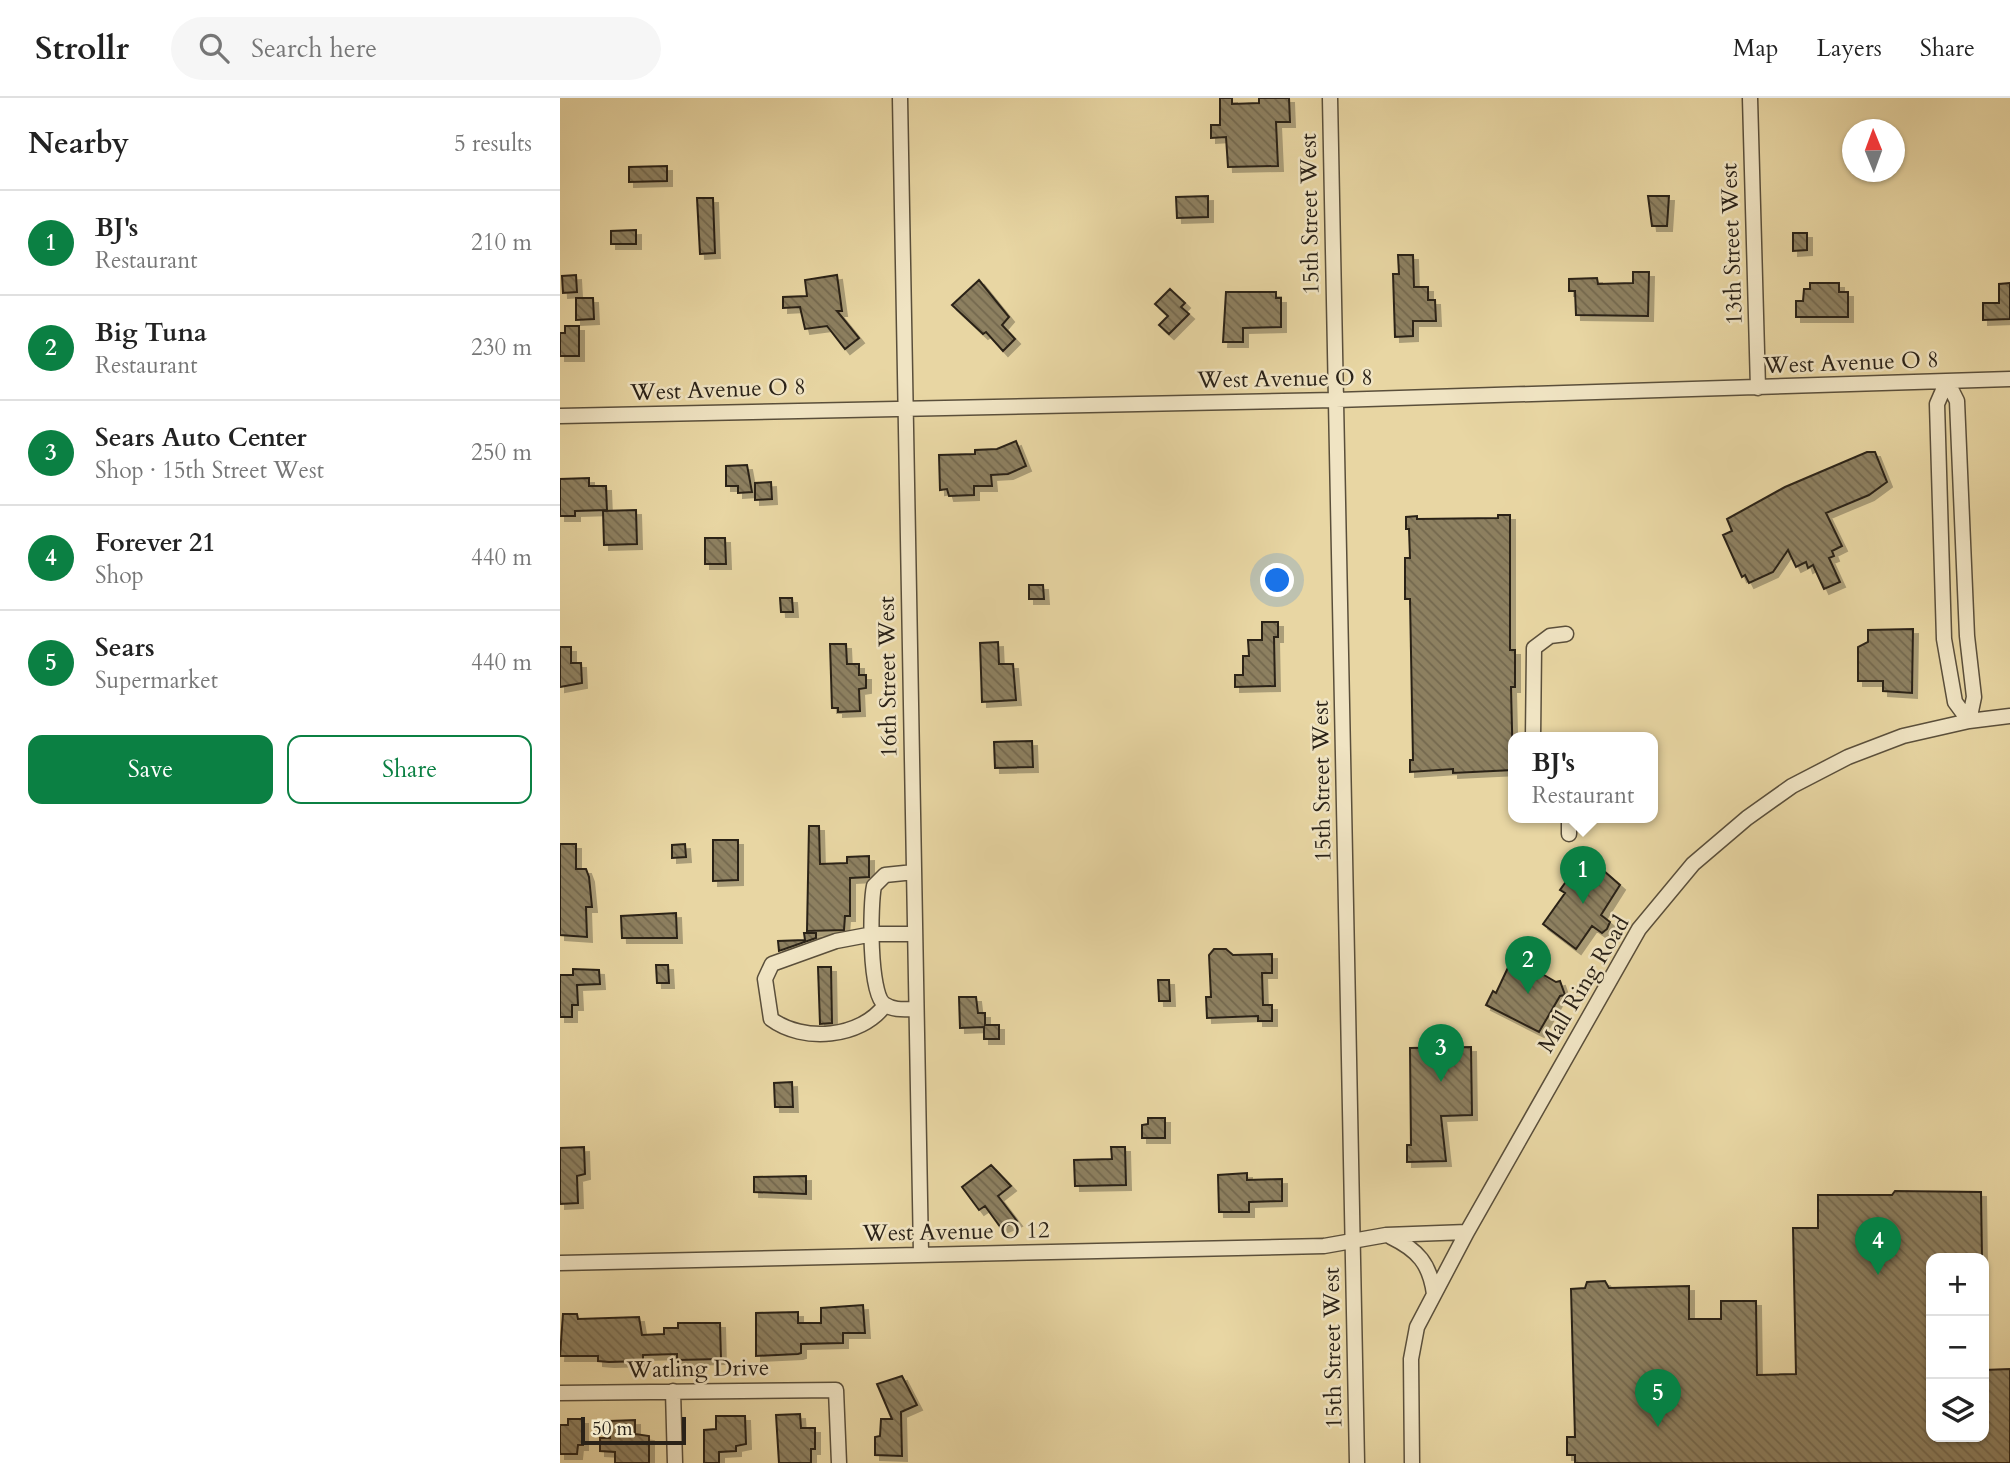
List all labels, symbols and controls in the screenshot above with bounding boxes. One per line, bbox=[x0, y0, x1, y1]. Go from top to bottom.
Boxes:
search box bbox=[171, 17, 661, 80]
text: Strollr bbox=[35, 26, 129, 71]
icon: search bbox=[195, 29, 233, 67]
text: Search here bbox=[251, 31, 377, 66]
text: Map bbox=[1733, 32, 1779, 65]
text: Layers bbox=[1817, 32, 1882, 65]
text: Share bbox=[1920, 32, 1975, 65]
north arrow bbox=[1842, 119, 1905, 182]
text: Nearby bbox=[28, 123, 129, 164]
text: 5 results bbox=[454, 128, 532, 159]
street label: 15th Street West bbox=[1293, 133, 1326, 295]
street label: 13th Street West bbox=[1713, 163, 1750, 325]
text: BJ's bbox=[95, 210, 138, 245]
text: 1 bbox=[45, 227, 57, 258]
text: 210 m bbox=[471, 227, 532, 258]
text: Restaurant bbox=[95, 245, 198, 276]
text: Big Tuna bbox=[95, 315, 207, 350]
text: 2 bbox=[45, 332, 57, 363]
text: 230 m bbox=[471, 332, 532, 363]
street label: West Avenue O 8 bbox=[1762, 344, 1939, 381]
text: Restaurant bbox=[95, 350, 198, 381]
street label: West Avenue O 8 bbox=[1196, 361, 1373, 396]
street label: West Avenue O 8 bbox=[629, 371, 806, 408]
text: Sears Auto Center bbox=[95, 420, 307, 455]
text: 3 bbox=[45, 437, 57, 468]
text: 250 m bbox=[471, 437, 532, 468]
text: Shop · 15th Street West bbox=[95, 455, 324, 486]
text: Forever 21 bbox=[95, 525, 216, 560]
text: 4 bbox=[45, 542, 57, 573]
text: 440 m bbox=[471, 542, 532, 573]
text: Shop bbox=[95, 560, 144, 591]
your location bbox=[1260, 563, 1294, 597]
street label: 16th Street West bbox=[871, 596, 904, 758]
text: Sears bbox=[95, 630, 155, 665]
text: 5 bbox=[45, 647, 57, 678]
text: 440 m bbox=[471, 647, 532, 678]
text: Supermarket bbox=[95, 665, 218, 696]
street label: 15th Street West bbox=[1305, 700, 1338, 862]
popup bbox=[1508, 732, 1658, 823]
button: Save bbox=[28, 735, 273, 804]
button: Share bbox=[287, 735, 532, 804]
text: BJ's bbox=[1532, 745, 1575, 780]
text: Restaurant bbox=[1532, 780, 1634, 811]
pin: 1 bbox=[1560, 846, 1606, 904]
street label: Mall Ring Road bbox=[1530, 909, 1637, 1058]
pin: 2 bbox=[1505, 936, 1551, 994]
pin: 3 bbox=[1418, 1024, 1464, 1082]
street label: West Avenue O 12 bbox=[861, 1214, 1050, 1249]
pin: 4 bbox=[1855, 1217, 1901, 1275]
map controls bbox=[1926, 1253, 1989, 1442]
button: + bbox=[1926, 1253, 1989, 1316]
street label: 15th Street West bbox=[1316, 1267, 1349, 1429]
button: − bbox=[1926, 1316, 1989, 1379]
street label: Watling Drive bbox=[625, 1352, 770, 1385]
pin: 5 bbox=[1635, 1369, 1681, 1427]
button: layers bbox=[1926, 1379, 1989, 1442]
scale bar bbox=[581, 1414, 686, 1446]
text: 50 m bbox=[592, 1416, 633, 1442]

